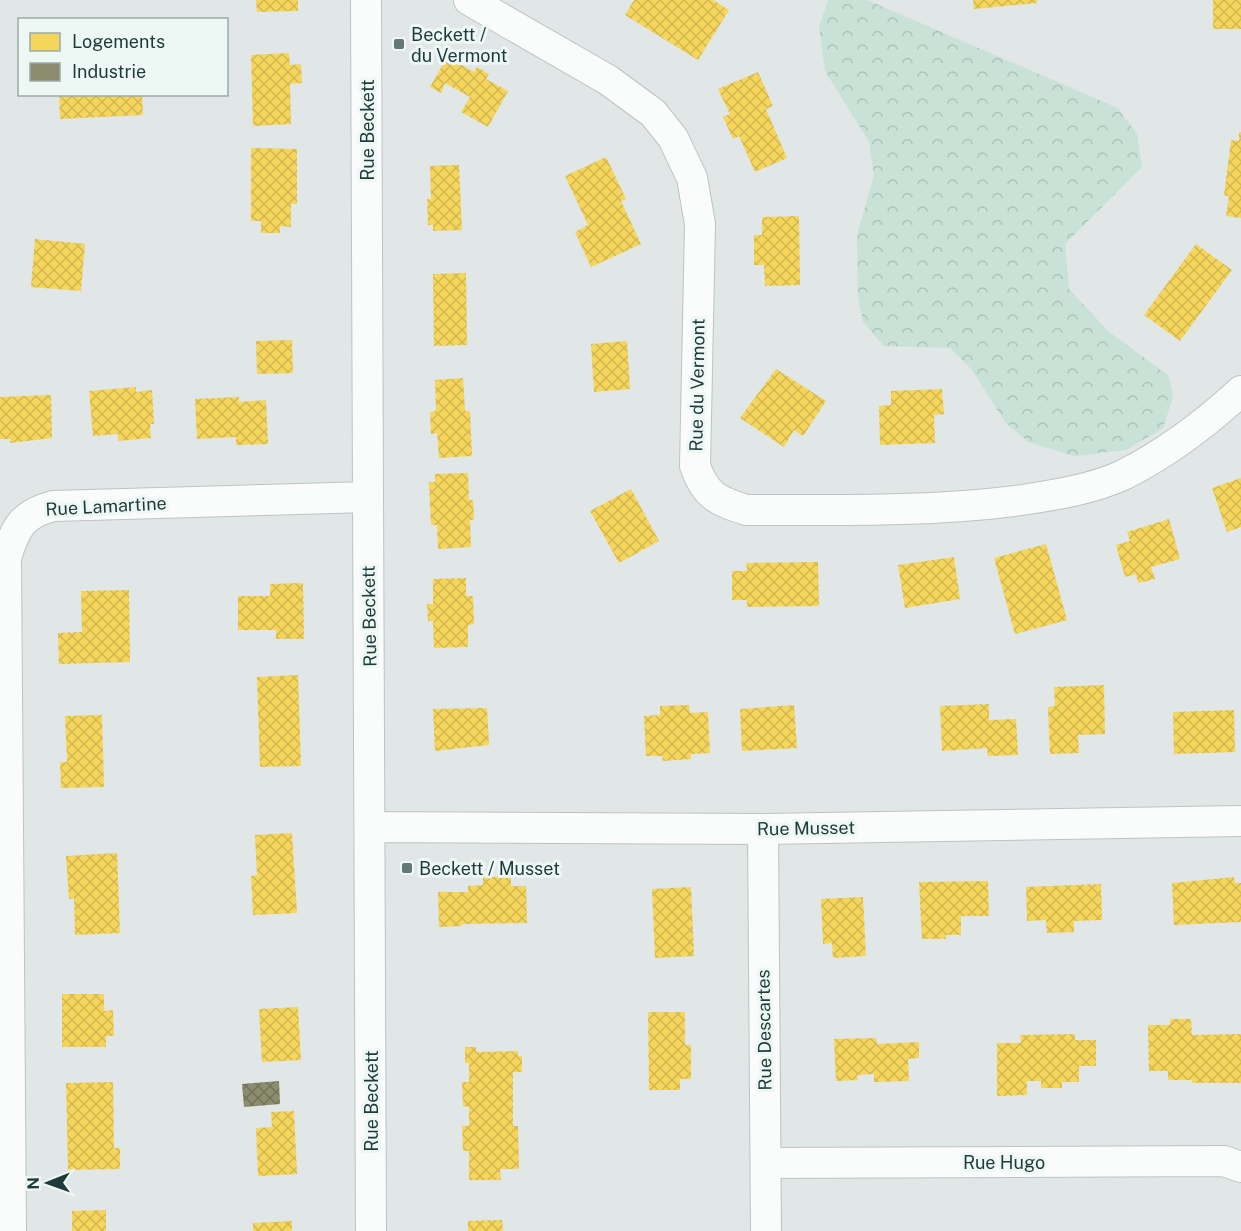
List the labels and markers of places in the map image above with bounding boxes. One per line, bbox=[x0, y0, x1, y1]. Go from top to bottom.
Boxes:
place label: Beckett / du Vermont bbox=[411, 24, 507, 66]
marker: Beckett / du Vermont bbox=[392, 37, 406, 51]
place label: Beckett / Musset bbox=[419, 858, 560, 879]
marker: Beckett / Musset bbox=[400, 861, 414, 875]

